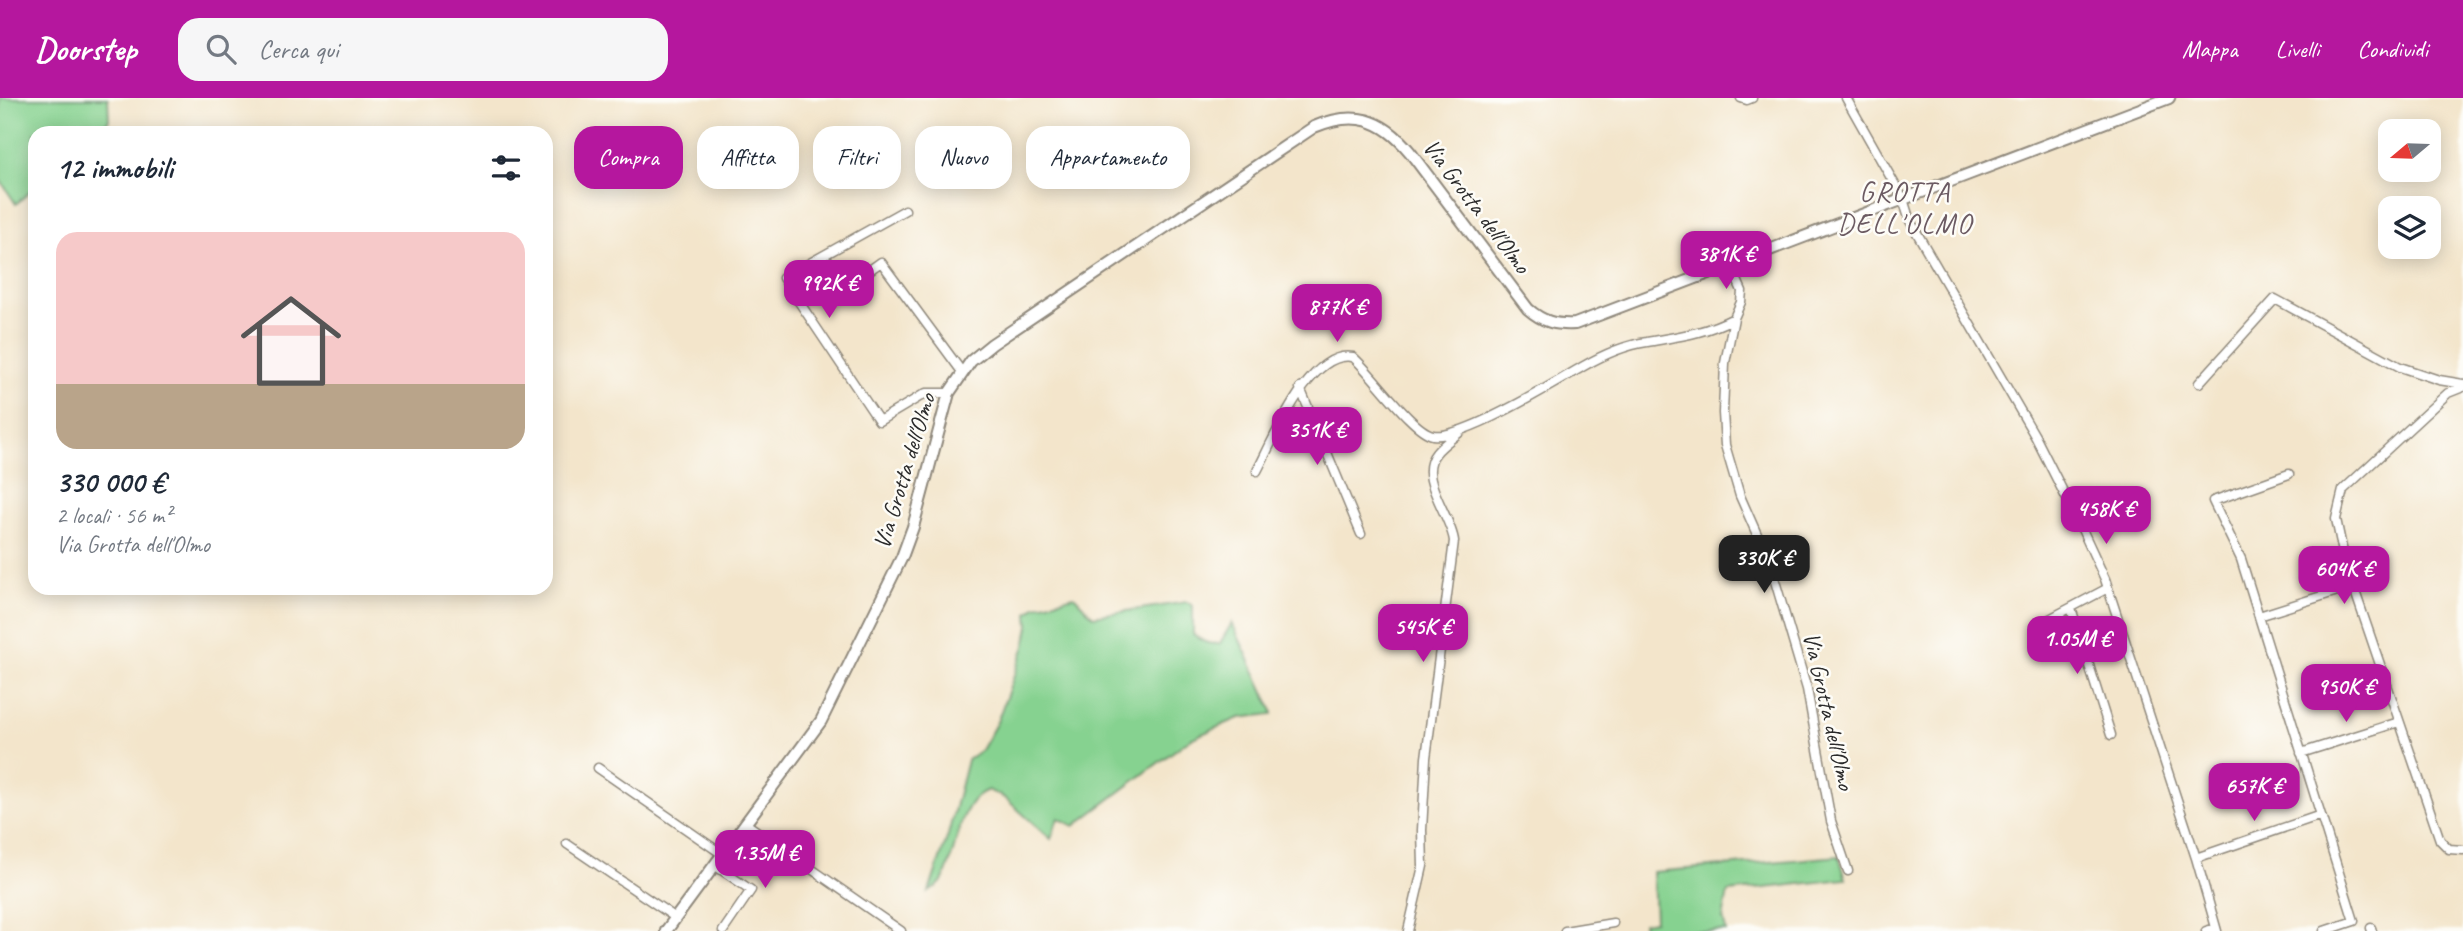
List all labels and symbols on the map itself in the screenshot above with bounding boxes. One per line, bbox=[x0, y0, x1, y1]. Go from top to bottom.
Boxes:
north arrow bbox=[2378, 119, 2441, 182]
street label: Via Grotta dell'Olmo bbox=[1417, 133, 1538, 280]
district label: GROTTA DELL'OLMO bbox=[1837, 174, 1974, 241]
pin: 381K € bbox=[1669, 232, 1783, 291]
pin: 992K € bbox=[772, 260, 886, 320]
pin: 877K € bbox=[1280, 285, 1394, 344]
street label: Via Grotta dell'Olmo bbox=[866, 388, 942, 552]
pin: 351K € bbox=[1260, 408, 1374, 467]
pin: 458K € bbox=[2049, 486, 2163, 546]
pin: 330K € bbox=[1707, 536, 1821, 595]
pin: 604K € bbox=[2287, 546, 2401, 606]
pin: 545K € bbox=[1366, 604, 1480, 664]
pin: 1.05M € bbox=[2012, 616, 2142, 676]
street label: Via Grotta dell'Olmo bbox=[1796, 629, 1862, 794]
pin: 950K € bbox=[2289, 664, 2403, 724]
pin: 657K € bbox=[2197, 764, 2311, 823]
pin: 1.35M € bbox=[700, 830, 830, 890]

